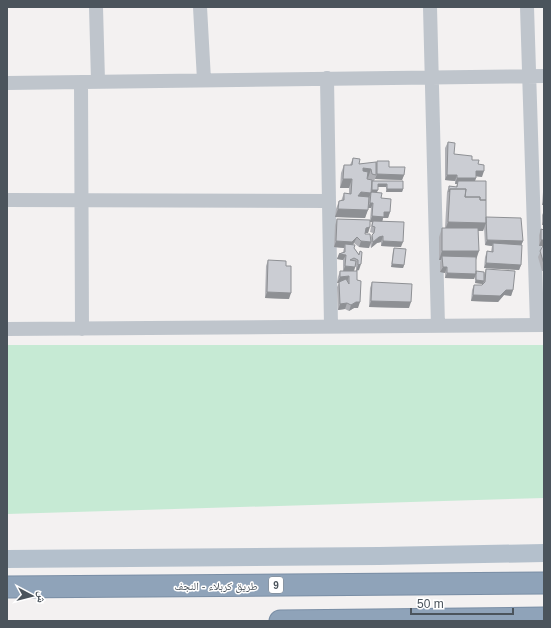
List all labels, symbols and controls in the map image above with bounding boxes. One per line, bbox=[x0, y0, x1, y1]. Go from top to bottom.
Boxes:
north arrow bbox=[12, 576, 52, 616]
road number: 9 bbox=[269, 577, 283, 593]
street label: طريق کربلاء - النجف bbox=[174, 580, 258, 593]
text: ش bbox=[33, 590, 49, 604]
scale bar bbox=[411, 590, 513, 616]
text: 50 m bbox=[417, 597, 444, 611]

